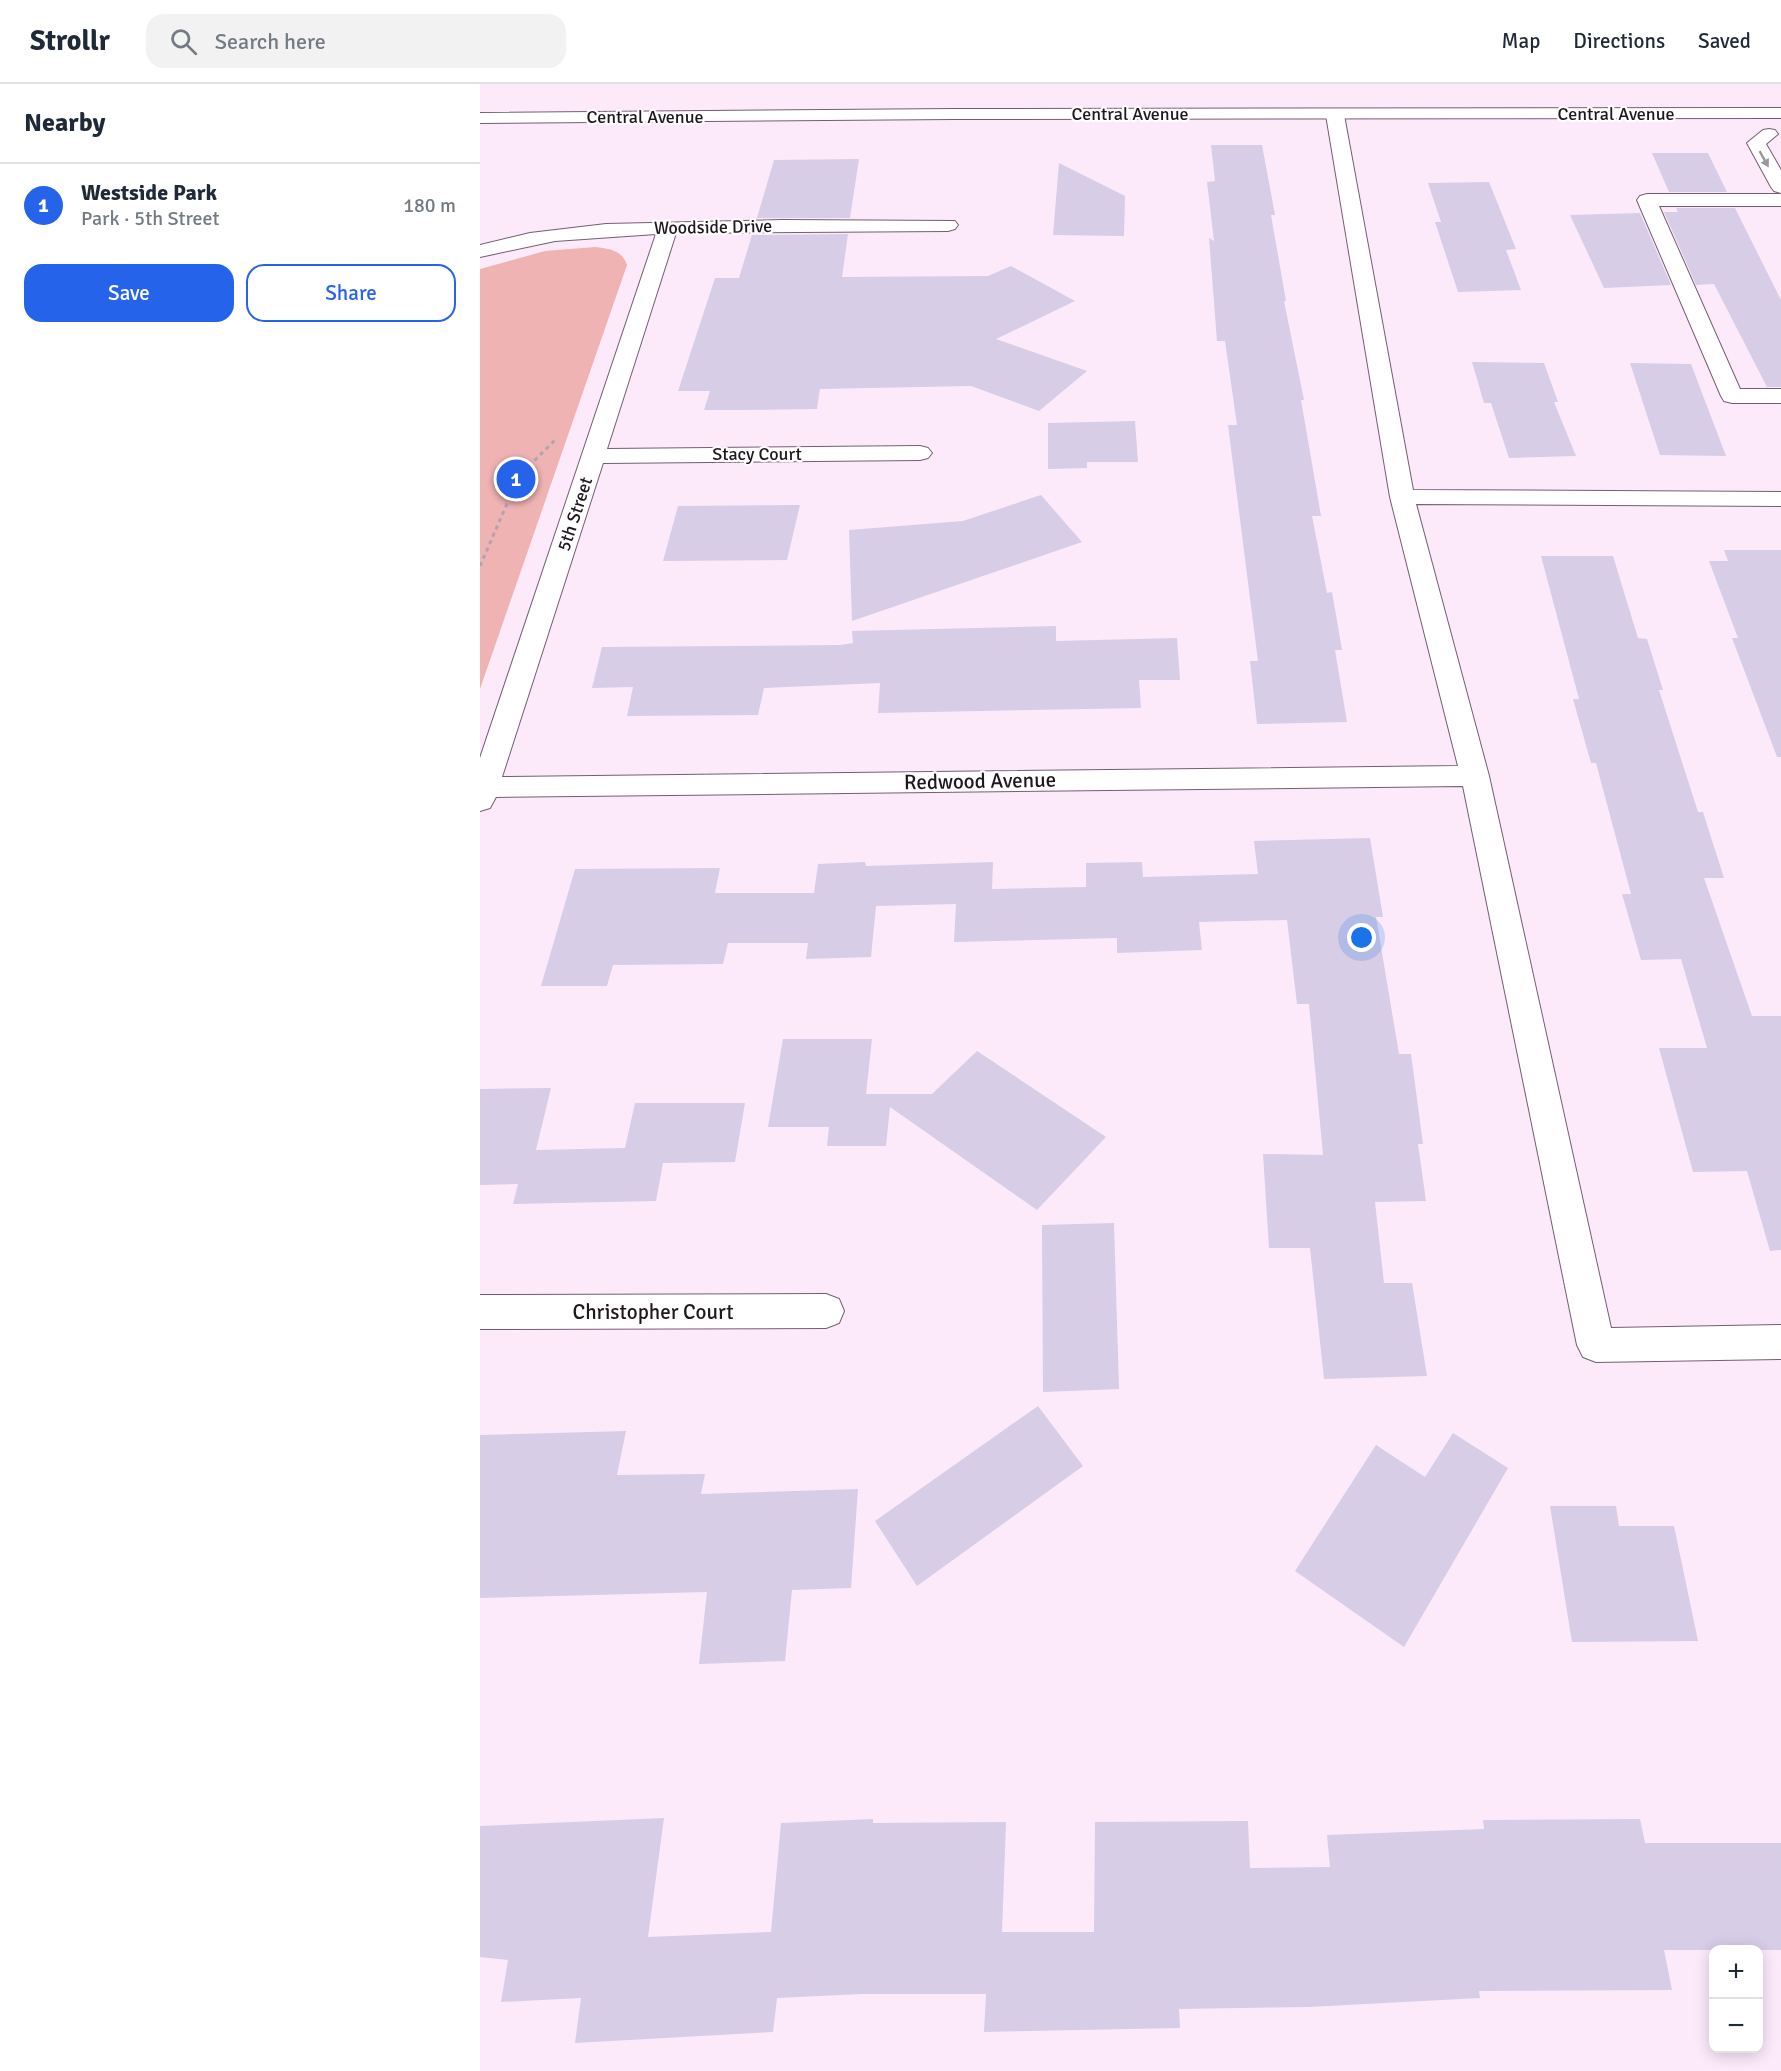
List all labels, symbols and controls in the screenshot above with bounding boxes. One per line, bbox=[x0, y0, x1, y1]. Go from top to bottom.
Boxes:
search box bbox=[146, 14, 566, 68]
text: Strollr bbox=[30, 24, 110, 58]
icon: search bbox=[167, 25, 200, 58]
text: Search here bbox=[215, 28, 326, 55]
text: Map bbox=[1502, 28, 1540, 54]
text: Directions bbox=[1573, 28, 1665, 54]
text: Saved bbox=[1698, 28, 1751, 54]
street label: Central Avenue bbox=[1071, 103, 1189, 125]
street label: Central Avenue bbox=[1557, 103, 1675, 125]
street label: Central Avenue bbox=[586, 106, 704, 128]
text: Nearby bbox=[24, 107, 105, 139]
one-way arrow bbox=[1759, 150, 1769, 167]
text: Westside Park bbox=[81, 179, 217, 206]
text: 1 bbox=[38, 193, 49, 218]
text: 180 m bbox=[403, 193, 456, 218]
text: Park · 5th Street bbox=[81, 206, 220, 231]
street label: Woodside Drive bbox=[654, 215, 772, 239]
button: Save bbox=[24, 264, 234, 322]
button: Share bbox=[246, 264, 456, 322]
street label: Stacy Court bbox=[712, 443, 802, 465]
pin: 1 bbox=[496, 456, 536, 502]
street label: 5th Street bbox=[553, 474, 597, 554]
street label: Redwood Avenue bbox=[904, 767, 1056, 795]
your location bbox=[1347, 923, 1376, 952]
street label: Christopher Court bbox=[572, 1299, 734, 1325]
map controls bbox=[1709, 1945, 1763, 2053]
button: + bbox=[1709, 1945, 1763, 1999]
button: − bbox=[1709, 1999, 1763, 2053]

